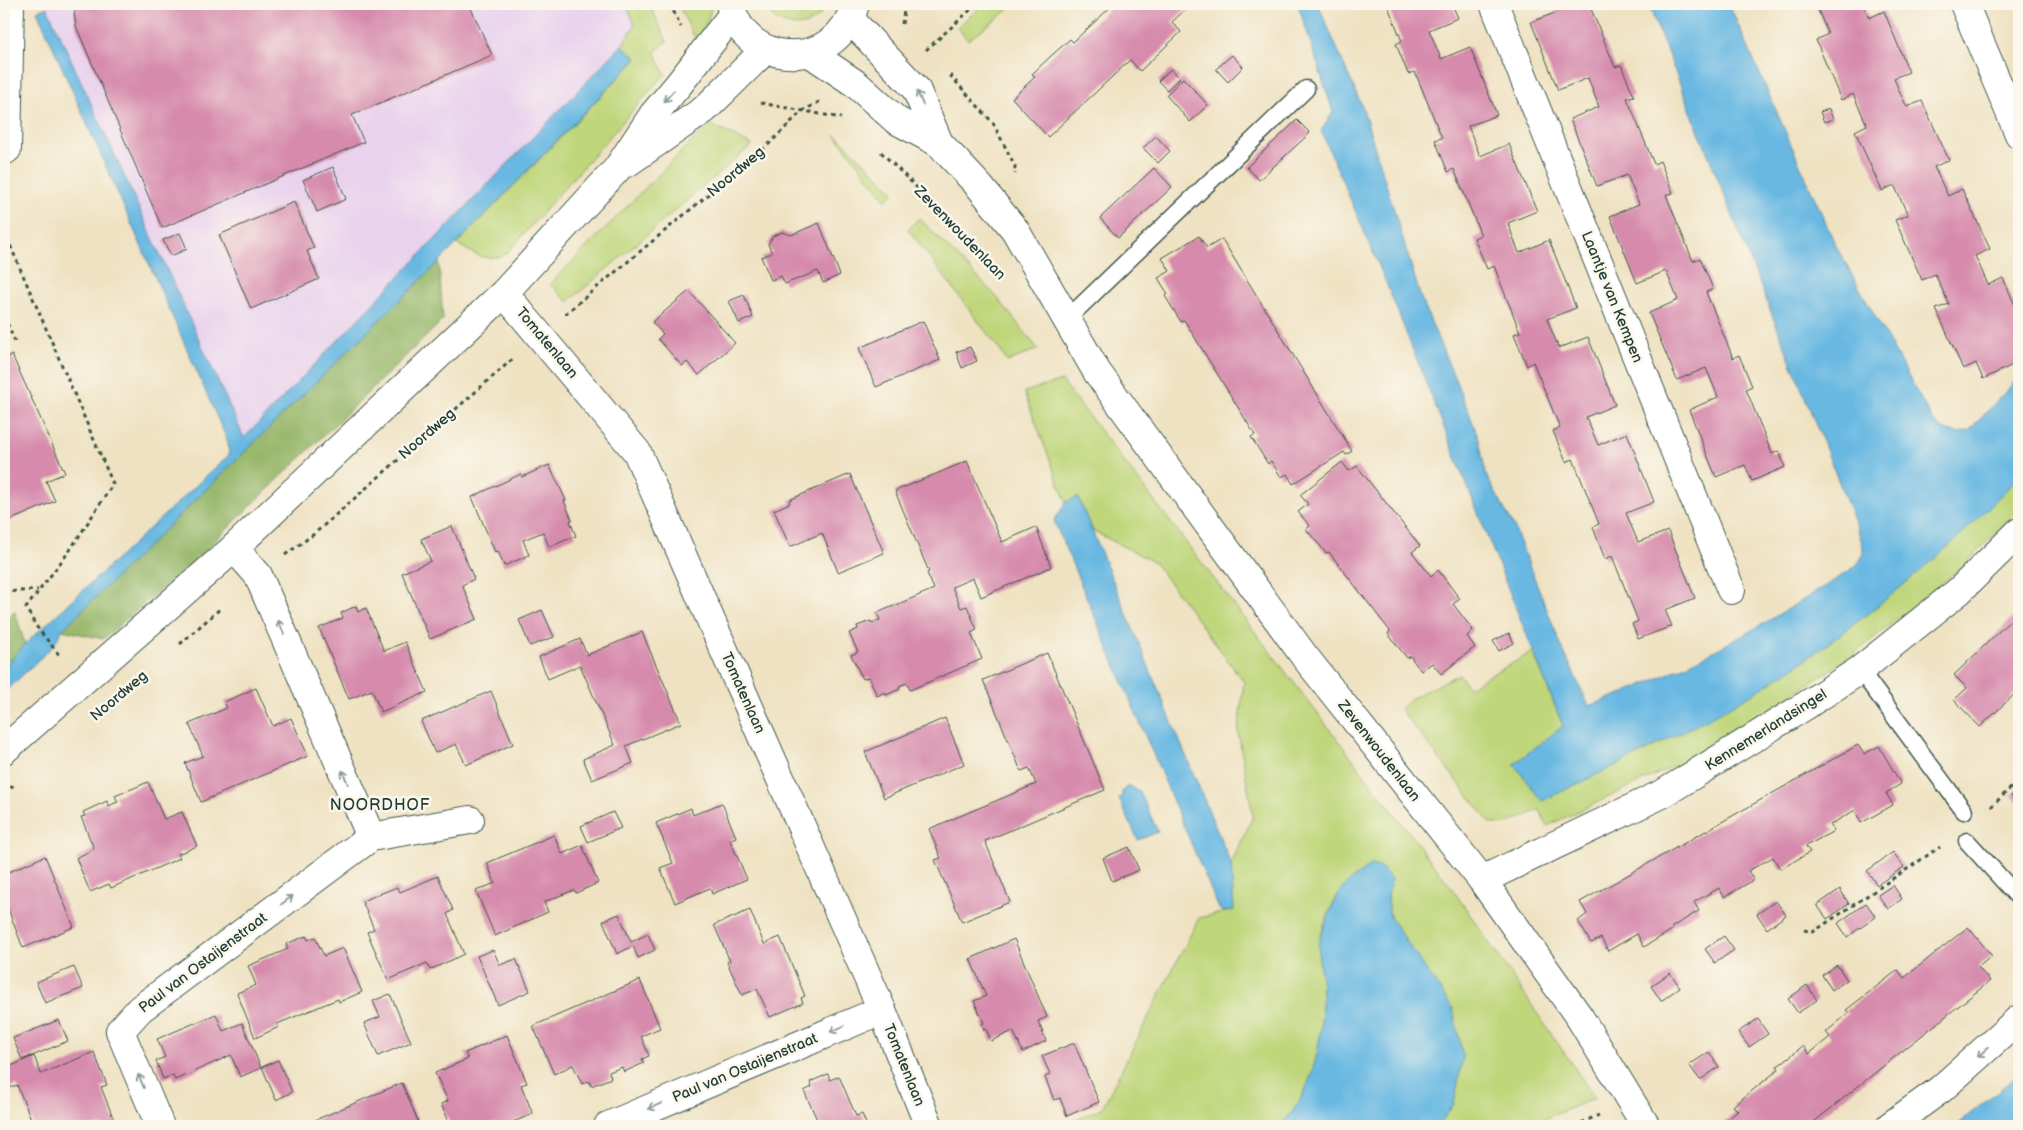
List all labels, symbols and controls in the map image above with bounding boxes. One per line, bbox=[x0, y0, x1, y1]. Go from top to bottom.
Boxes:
one-way arrow bbox=[663, 90, 675, 103]
one-way arrow bbox=[914, 91, 924, 106]
street label: Noordweg bbox=[703, 143, 769, 201]
street label: Zevenwoudenlaan bbox=[910, 181, 1010, 284]
street label: Laantje van Kempen bbox=[1577, 228, 1647, 366]
street label: Tomatenlaan bbox=[512, 304, 582, 382]
street label: Noordweg bbox=[395, 404, 459, 464]
one-way arrow bbox=[275, 620, 284, 635]
street label: Tomatenlaan bbox=[717, 649, 769, 737]
street label: Noordweg bbox=[86, 667, 152, 725]
street label: Kennemerlandsingel bbox=[1702, 685, 1830, 775]
street label: Zevenwoudenlaan bbox=[1333, 696, 1425, 806]
one-way arrow bbox=[340, 770, 350, 785]
district label: NOORDHOF bbox=[330, 796, 430, 815]
one-way arrow bbox=[280, 895, 294, 905]
street label: Paul van Ostaijenstraat bbox=[135, 908, 271, 1017]
street label: Tomatenlaan bbox=[879, 1021, 929, 1109]
one-way arrow bbox=[830, 1025, 845, 1034]
street label: Paul van Ostaijenstraat bbox=[670, 1029, 821, 1107]
one-way arrow bbox=[1976, 1046, 1989, 1057]
one-way arrow bbox=[136, 1074, 145, 1089]
one-way arrow bbox=[648, 1103, 663, 1112]

